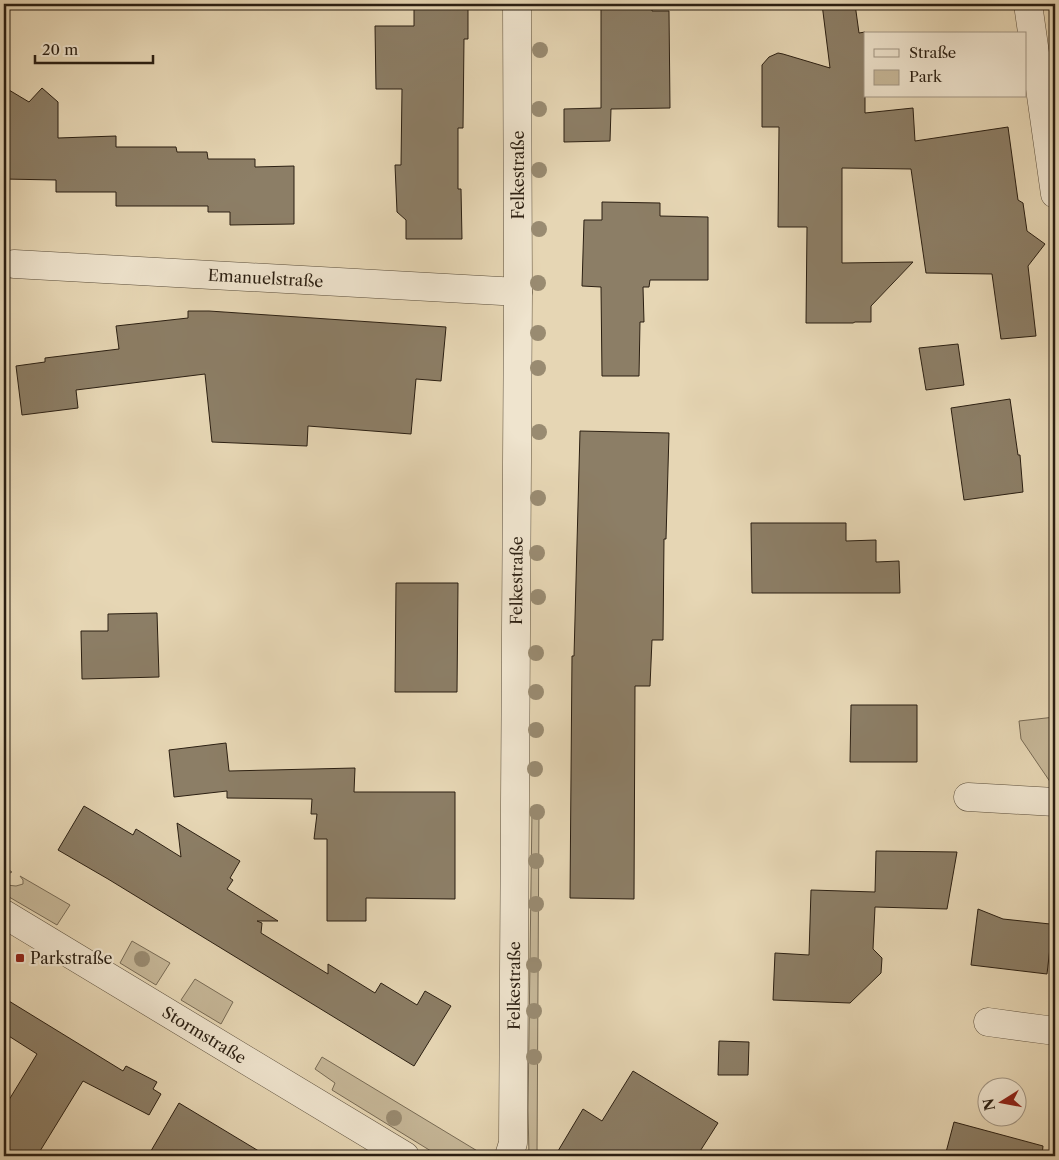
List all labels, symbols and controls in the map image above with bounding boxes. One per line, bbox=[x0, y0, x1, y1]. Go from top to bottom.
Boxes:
scale bar bbox=[35, 32, 152, 64]
legend bbox=[864, 32, 1026, 98]
text: 20 m bbox=[42, 40, 78, 59]
text: Straße bbox=[909, 43, 956, 62]
text: Park bbox=[909, 67, 943, 86]
street label: Felkestraße bbox=[508, 131, 528, 219]
street label: Emanuelstraße bbox=[207, 265, 324, 291]
street label: Felkestraße bbox=[506, 536, 527, 625]
street label: Felkestraße bbox=[504, 941, 524, 1030]
place label: Parkstraße bbox=[30, 948, 113, 968]
marker: Parkstraße bbox=[14, 952, 26, 964]
street label: Stormstraße bbox=[159, 1002, 250, 1068]
north arrow bbox=[976, 1078, 1026, 1128]
text: N bbox=[979, 1097, 999, 1112]

